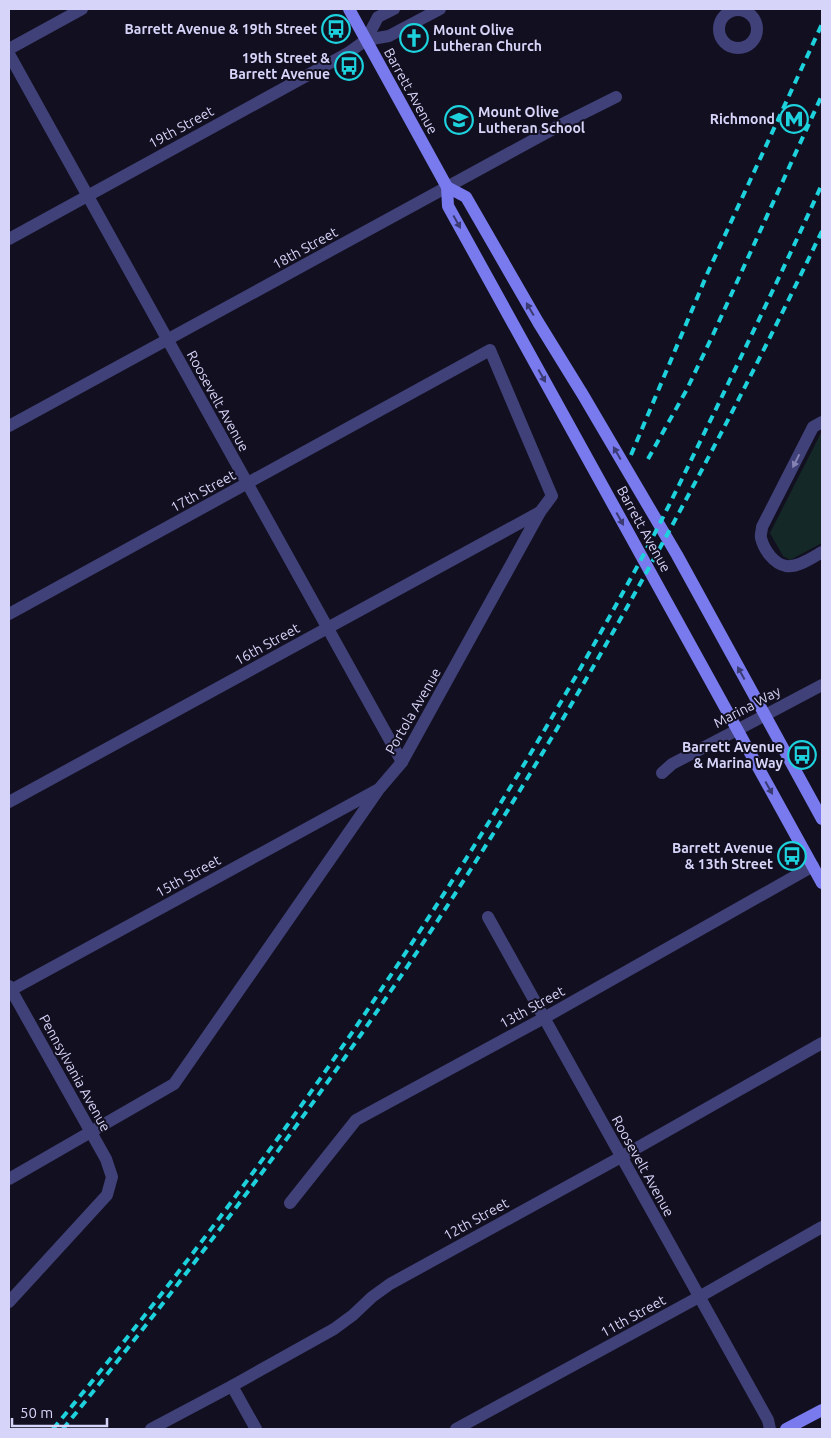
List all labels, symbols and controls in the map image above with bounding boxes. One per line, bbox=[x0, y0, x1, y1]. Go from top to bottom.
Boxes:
bus stop icon: Barrett Avenue & 19th Street bbox=[321, 14, 351, 44]
place label: Barrett Avenue & 19th Street bbox=[125, 21, 317, 37]
place label: Mount Olive Lutheran Church bbox=[433, 22, 542, 54]
church icon: Mount Olive Lutheran Church bbox=[399, 23, 429, 53]
street label: Barrett Avenue bbox=[381, 45, 441, 137]
place label: 19th Street & Barrett Avenue bbox=[229, 50, 330, 82]
bus stop icon: 19th Street & Barrett Avenue bbox=[334, 51, 364, 81]
street label: 19th Street bbox=[146, 102, 217, 151]
place label: Mount Olive Lutheran School bbox=[478, 104, 585, 136]
metro station icon: Richmond bbox=[779, 104, 809, 134]
school or university icon: Mount Olive Lutheran School bbox=[444, 105, 474, 135]
place label: Richmond bbox=[710, 111, 775, 127]
one-way arrow bbox=[453, 214, 461, 229]
street label: 18th Street bbox=[270, 223, 341, 272]
one-way arrow bbox=[526, 302, 534, 317]
street label: Roosevelt Avenue bbox=[184, 348, 252, 454]
one-way arrow bbox=[538, 369, 546, 384]
one-way arrow bbox=[612, 446, 621, 459]
one-way arrow bbox=[792, 454, 800, 469]
street label: 17th Street bbox=[168, 466, 239, 515]
street label: Barrett Avenue bbox=[614, 483, 674, 575]
one-way arrow bbox=[616, 512, 625, 525]
street label: 16th Street bbox=[232, 619, 303, 668]
street label: Portola Avenue bbox=[382, 665, 444, 757]
one-way arrow bbox=[737, 666, 745, 680]
street label: Marina Way bbox=[711, 683, 783, 731]
place label: Barrett Avenue & Marina Way bbox=[682, 739, 784, 771]
bus stop icon: Barrett Avenue & Marina Way bbox=[787, 740, 817, 770]
one-way arrow bbox=[765, 781, 774, 795]
place label: Barrett Avenue & 13th Street bbox=[672, 840, 773, 872]
bus stop icon: Barrett Avenue & 13th Street bbox=[777, 841, 807, 871]
street label: 15th Street bbox=[153, 851, 224, 900]
street label: 13th Street bbox=[497, 982, 568, 1031]
street label: Pennsylvania Avenue bbox=[36, 1012, 114, 1134]
street label: Roosevelt Avenue bbox=[609, 1113, 677, 1219]
street label: 12th Street bbox=[441, 1194, 512, 1243]
street label: 11th Street bbox=[598, 1291, 669, 1340]
scale bar bbox=[12, 1396, 108, 1428]
text: 50 m bbox=[20, 1404, 53, 1421]

